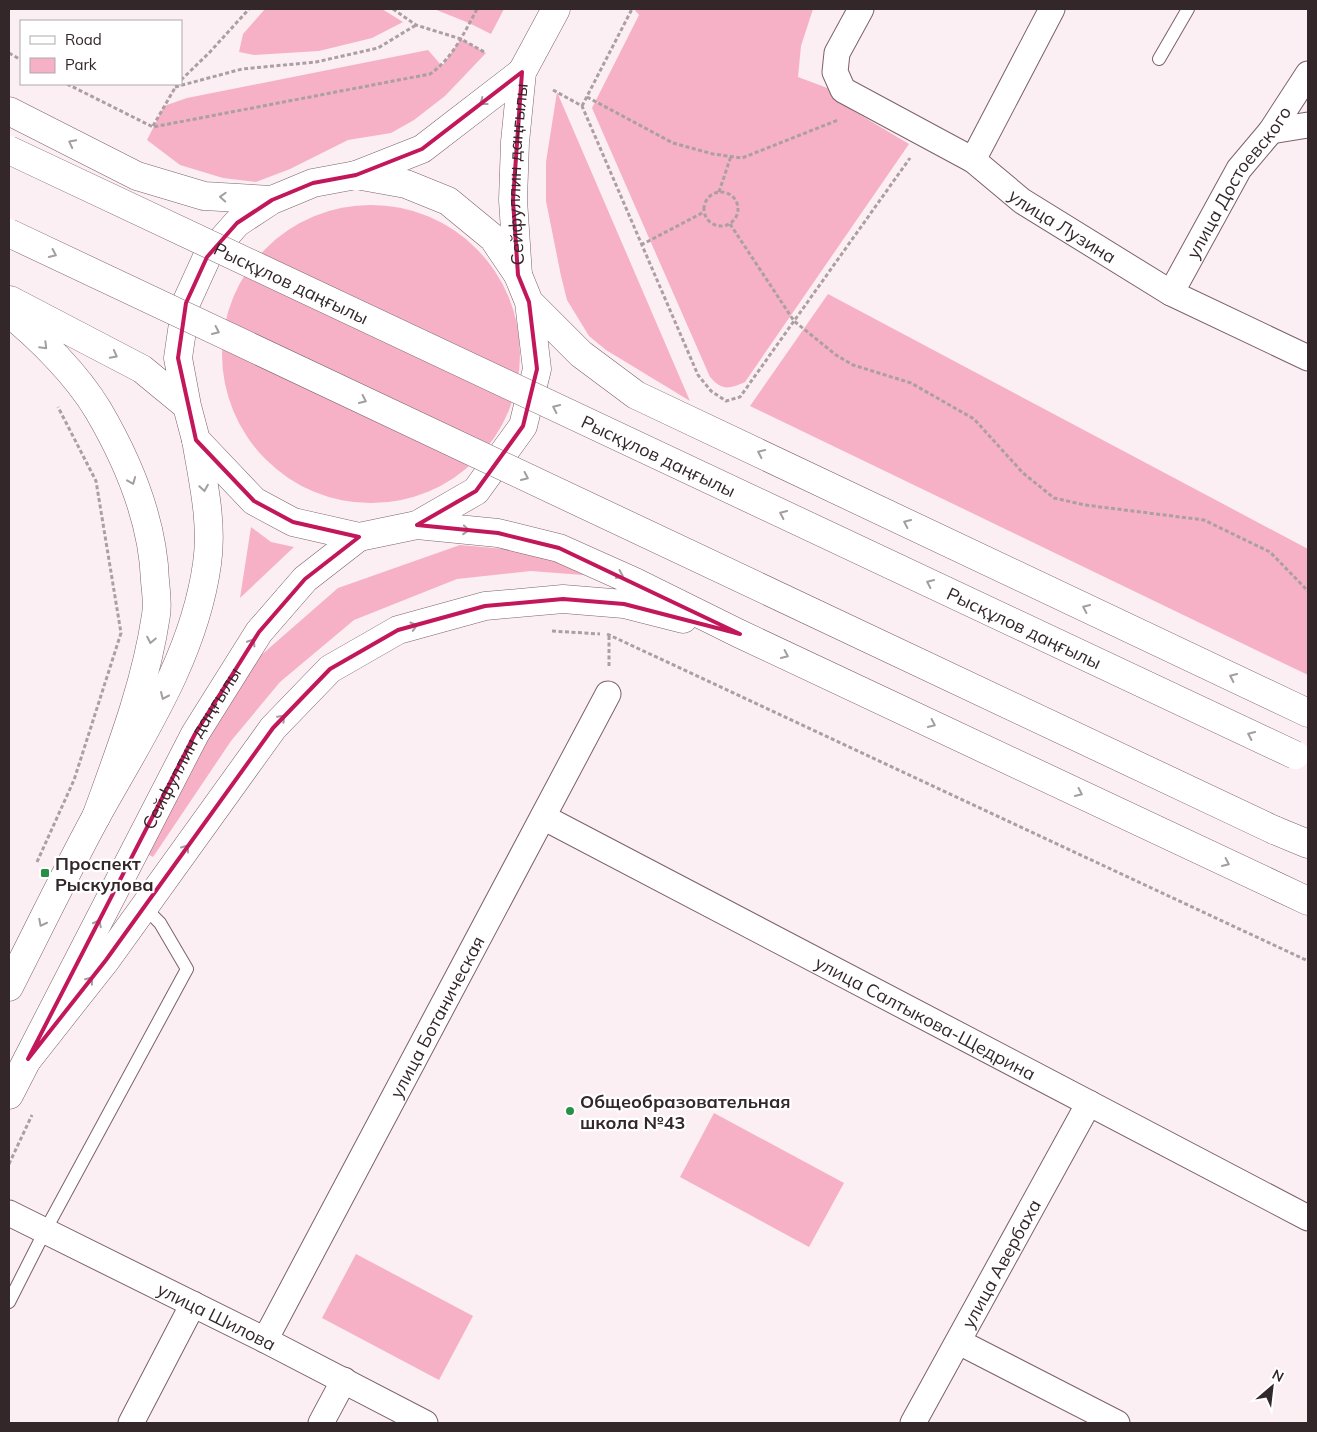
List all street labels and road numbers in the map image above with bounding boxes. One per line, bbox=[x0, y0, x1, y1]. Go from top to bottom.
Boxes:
street label: Сейфуллин даңғылы bbox=[501, 82, 532, 266]
street label: улица Достоевского bbox=[1181, 102, 1296, 262]
street label: улица Лузина bbox=[1004, 183, 1121, 268]
street label: Рысқұлов даңғылы bbox=[210, 237, 372, 329]
street label: Рысқұлов даңғылы bbox=[578, 409, 740, 502]
street label: Рысқұлов даңғылы bbox=[943, 581, 1105, 674]
street label: Сейфуллин даңғылы bbox=[136, 662, 246, 833]
street label: улица Ботаническая bbox=[384, 932, 489, 1102]
street label: улица Салтыкова-Щедрина bbox=[811, 950, 1040, 1085]
street label: улица Авербаха bbox=[956, 1195, 1045, 1332]
street label: улица Шилова bbox=[154, 1277, 280, 1355]

